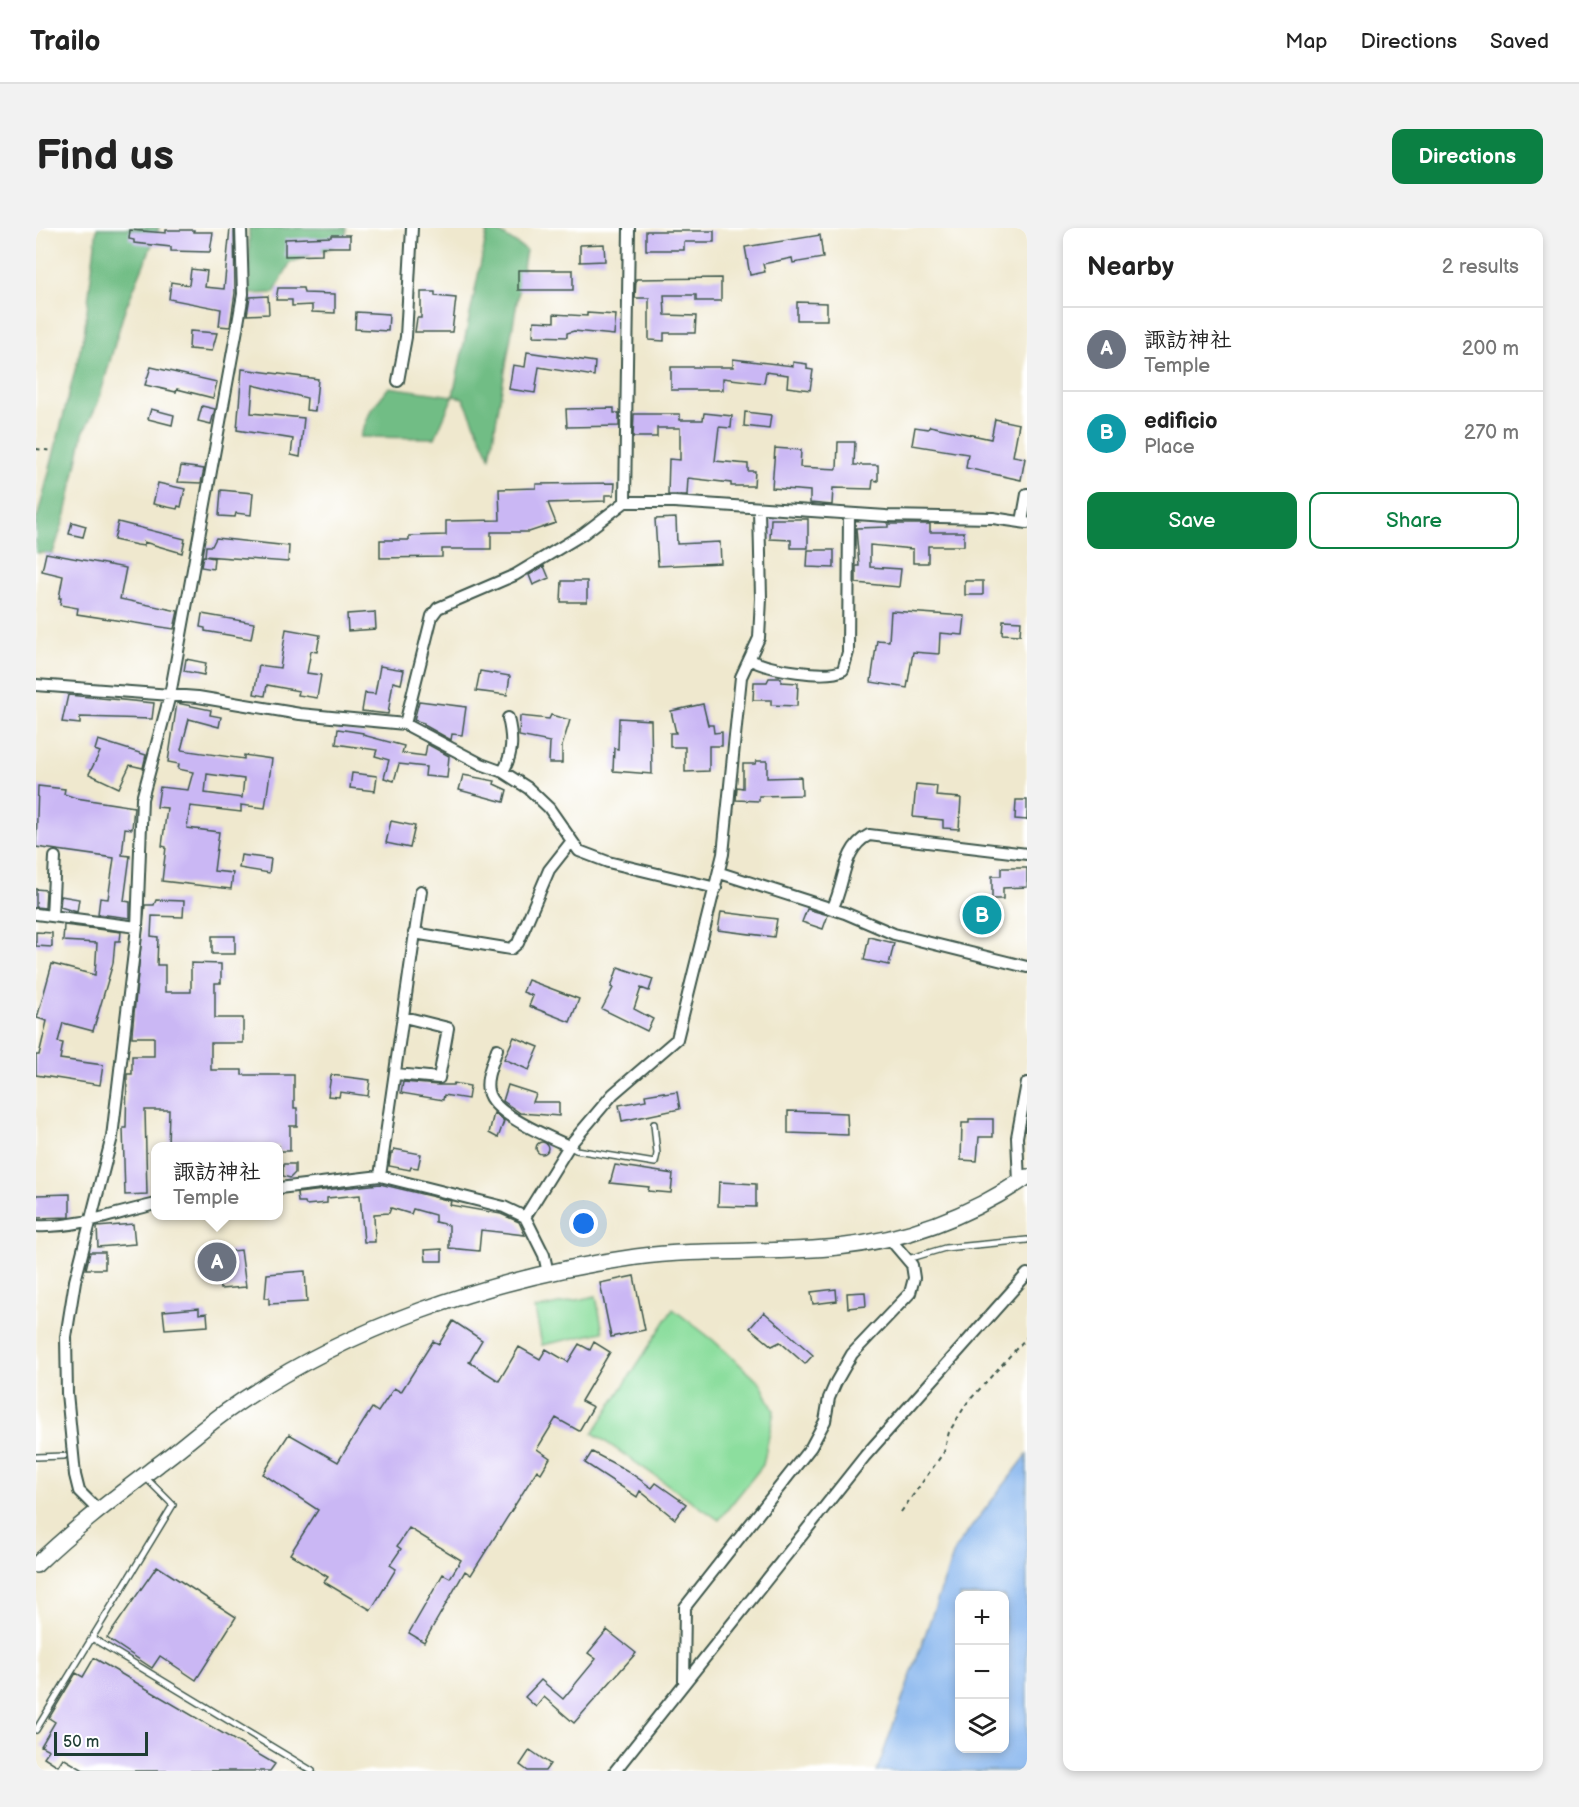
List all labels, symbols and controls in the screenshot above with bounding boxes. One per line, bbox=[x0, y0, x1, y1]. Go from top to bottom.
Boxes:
text: Trailo bbox=[30, 25, 101, 58]
text: Map bbox=[1285, 29, 1328, 54]
text: Directions bbox=[1361, 29, 1457, 54]
text: Saved bbox=[1490, 29, 1549, 54]
button: Directions bbox=[1392, 129, 1543, 184]
text: Find us bbox=[36, 131, 174, 182]
text: Nearby bbox=[1087, 252, 1174, 283]
text: 2 results bbox=[1442, 255, 1519, 279]
text: 諏訪神社 bbox=[1144, 327, 1232, 354]
text: A bbox=[1100, 337, 1113, 361]
text: 200 m bbox=[1462, 337, 1519, 361]
text: Temple bbox=[1144, 354, 1210, 378]
text: edificio bbox=[1144, 408, 1217, 435]
text: B bbox=[1099, 421, 1114, 445]
text: 270 m bbox=[1464, 421, 1519, 445]
text: Place bbox=[1144, 435, 1195, 459]
button: Save bbox=[1087, 492, 1297, 549]
button: Share bbox=[1309, 492, 1519, 549]
pin: B bbox=[962, 892, 1002, 938]
popup bbox=[151, 1142, 283, 1220]
text: 諏訪神社 bbox=[173, 1159, 261, 1186]
text: Temple bbox=[173, 1186, 239, 1210]
your location bbox=[569, 1209, 598, 1238]
pin: A bbox=[198, 1240, 237, 1284]
map controls bbox=[955, 1591, 1009, 1753]
button: + bbox=[955, 1591, 1009, 1645]
button: − bbox=[955, 1645, 1009, 1699]
button: layers bbox=[955, 1699, 1009, 1753]
scale bar bbox=[54, 1729, 148, 1756]
text: 50 m bbox=[63, 1733, 99, 1752]

